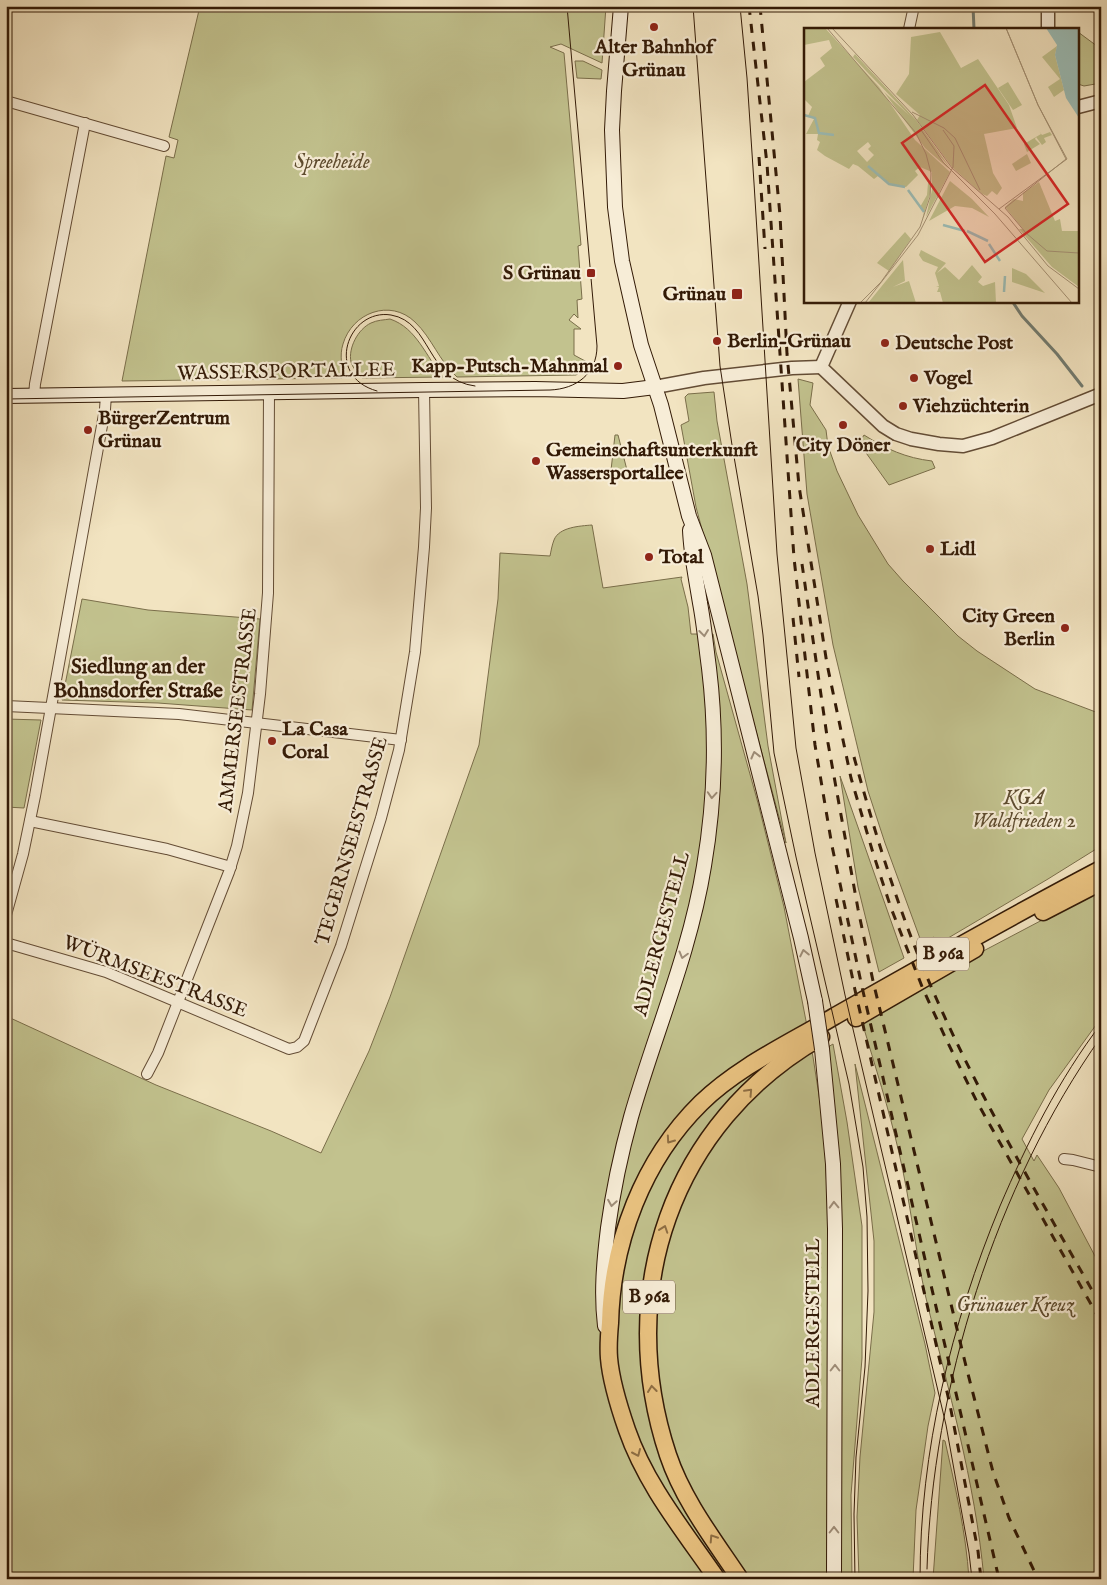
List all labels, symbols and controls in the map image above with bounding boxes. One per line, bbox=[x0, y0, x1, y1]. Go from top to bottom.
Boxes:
marker: Alter Bahnhof Grünau bbox=[648, 21, 660, 33]
inset map bbox=[804, 28, 1080, 302]
place label: Alter Bahnhof Grünau bbox=[594, 35, 717, 83]
park label: Spreeheide bbox=[294, 150, 370, 175]
place label: S Grünau bbox=[503, 261, 582, 286]
marker: S Grünau bbox=[585, 267, 597, 279]
place label: Grünau bbox=[663, 282, 727, 307]
marker: Grünau bbox=[730, 287, 744, 301]
place label: Berlin-Grünau bbox=[727, 329, 851, 354]
place label: Deutsche Post bbox=[895, 331, 1013, 356]
marker: Berlin-Grünau bbox=[711, 335, 723, 347]
marker: Deutsche Post bbox=[879, 337, 891, 349]
place label: Kapp-Putsch-Mahnmal bbox=[411, 354, 609, 379]
street label: WASSERSPORTALLEE bbox=[177, 358, 395, 386]
marker: Kapp-Putsch-Mahnmal bbox=[612, 360, 624, 372]
place label: Vogel bbox=[923, 366, 973, 391]
marker: Vogel bbox=[908, 372, 920, 384]
place label: Viehzüchterin bbox=[912, 394, 1030, 419]
marker: Viehzüchterin bbox=[897, 400, 909, 412]
place label: BürgerZentrum Grünau bbox=[98, 406, 231, 454]
marker: City Döner bbox=[837, 419, 849, 431]
marker: BürgerZentrum Grünau bbox=[82, 424, 94, 436]
place label: City Döner bbox=[796, 433, 891, 458]
place label: Gemeinschaftsunterkunft Wassersportallee bbox=[545, 438, 758, 486]
marker: Gemeinschaftsunterkunft Wassersportallee bbox=[530, 455, 542, 467]
place label: Lidl bbox=[940, 537, 976, 562]
marker: Lidl bbox=[924, 543, 936, 555]
place label: Total bbox=[658, 545, 704, 570]
marker: Total bbox=[643, 551, 655, 563]
place label: City Green Berlin bbox=[962, 604, 1055, 652]
street label: AMMERSEESTRASSE bbox=[213, 606, 263, 815]
marker: City Green Berlin bbox=[1059, 622, 1071, 634]
one-way arrow bbox=[698, 630, 709, 638]
district label: Siedlung an der Bohnsdorfer Straße bbox=[53, 654, 223, 705]
place label: La Casa Coral bbox=[282, 717, 348, 765]
street label: TEGERNSEESTRASSE bbox=[310, 734, 394, 948]
marker: La Casa Coral bbox=[266, 735, 278, 747]
one-way arrow bbox=[750, 751, 761, 760]
park label: KGA Waldfrieden 2 bbox=[972, 786, 1076, 834]
one-way arrow bbox=[706, 791, 717, 799]
street label: ADLERGESTELL bbox=[628, 848, 696, 1020]
street label: WÜRMSEESTRASSE bbox=[59, 930, 251, 1024]
road number: B 96a bbox=[917, 938, 969, 971]
one-way arrow bbox=[800, 949, 810, 957]
one-way arrow bbox=[678, 950, 688, 958]
one-way arrow bbox=[743, 1089, 752, 1098]
one-way arrow bbox=[667, 1135, 676, 1144]
one-way arrow bbox=[607, 1199, 617, 1207]
one-way arrow bbox=[829, 1201, 839, 1208]
one-way arrow bbox=[658, 1225, 668, 1234]
street label: ADLERGESTELL bbox=[801, 1238, 826, 1409]
road number: B 96a bbox=[623, 1280, 675, 1314]
park label: Grünauer Kreuz bbox=[956, 1293, 1076, 1318]
one-way arrow bbox=[830, 1363, 840, 1371]
one-way arrow bbox=[647, 1385, 658, 1393]
one-way arrow bbox=[630, 1448, 641, 1457]
one-way arrow bbox=[829, 1526, 839, 1534]
one-way arrow bbox=[709, 1535, 719, 1544]

